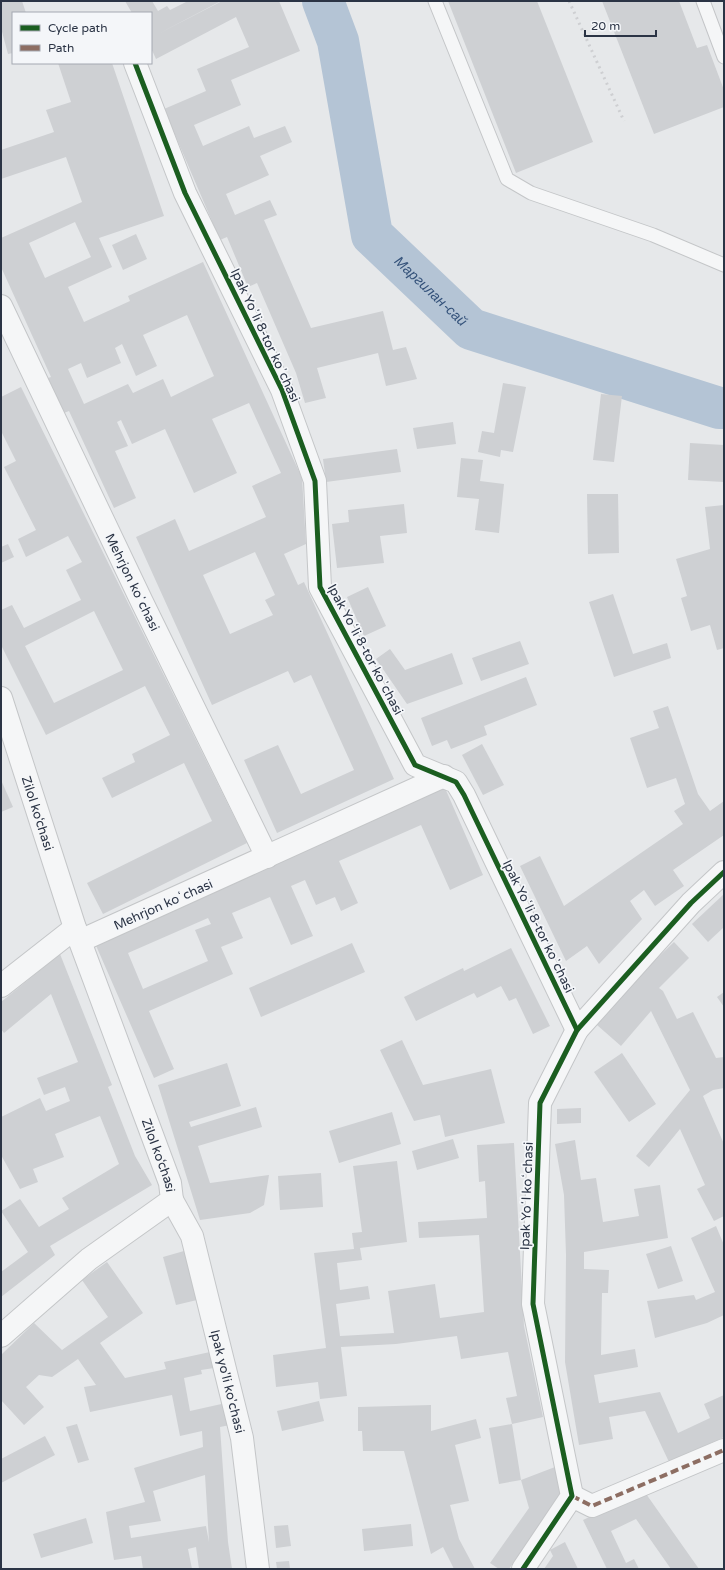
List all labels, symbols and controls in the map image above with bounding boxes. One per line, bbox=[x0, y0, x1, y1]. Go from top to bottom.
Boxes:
legend bbox=[12, 12, 152, 64]
scale bar bbox=[585, 12, 656, 38]
text: 20 m bbox=[591, 19, 620, 33]
text: Cycle path bbox=[48, 21, 107, 35]
text: Path bbox=[48, 41, 74, 55]
water label: Маргилан-сай bbox=[391, 253, 471, 330]
street label: Ipak Yoʻli 8-tor koʼchasi bbox=[227, 266, 303, 405]
street label: Mehrjon koʻchasi bbox=[101, 531, 163, 634]
street label: Ipak Yoʻli 8-tor koʼchasi bbox=[324, 581, 406, 718]
street label: Zilol ko‘chasi bbox=[18, 774, 57, 853]
street label: Ipak Yoʻli 8-tor koʼchasi bbox=[499, 857, 577, 996]
street label: Mehrjon koʻchasi bbox=[111, 876, 215, 934]
street label: Zilol ko‘chasi bbox=[138, 1116, 178, 1193]
street label: Ipak Yoʻl koʻchasi bbox=[517, 1142, 537, 1250]
street label: Ipak yo'li ko'chasi bbox=[206, 1328, 248, 1435]

